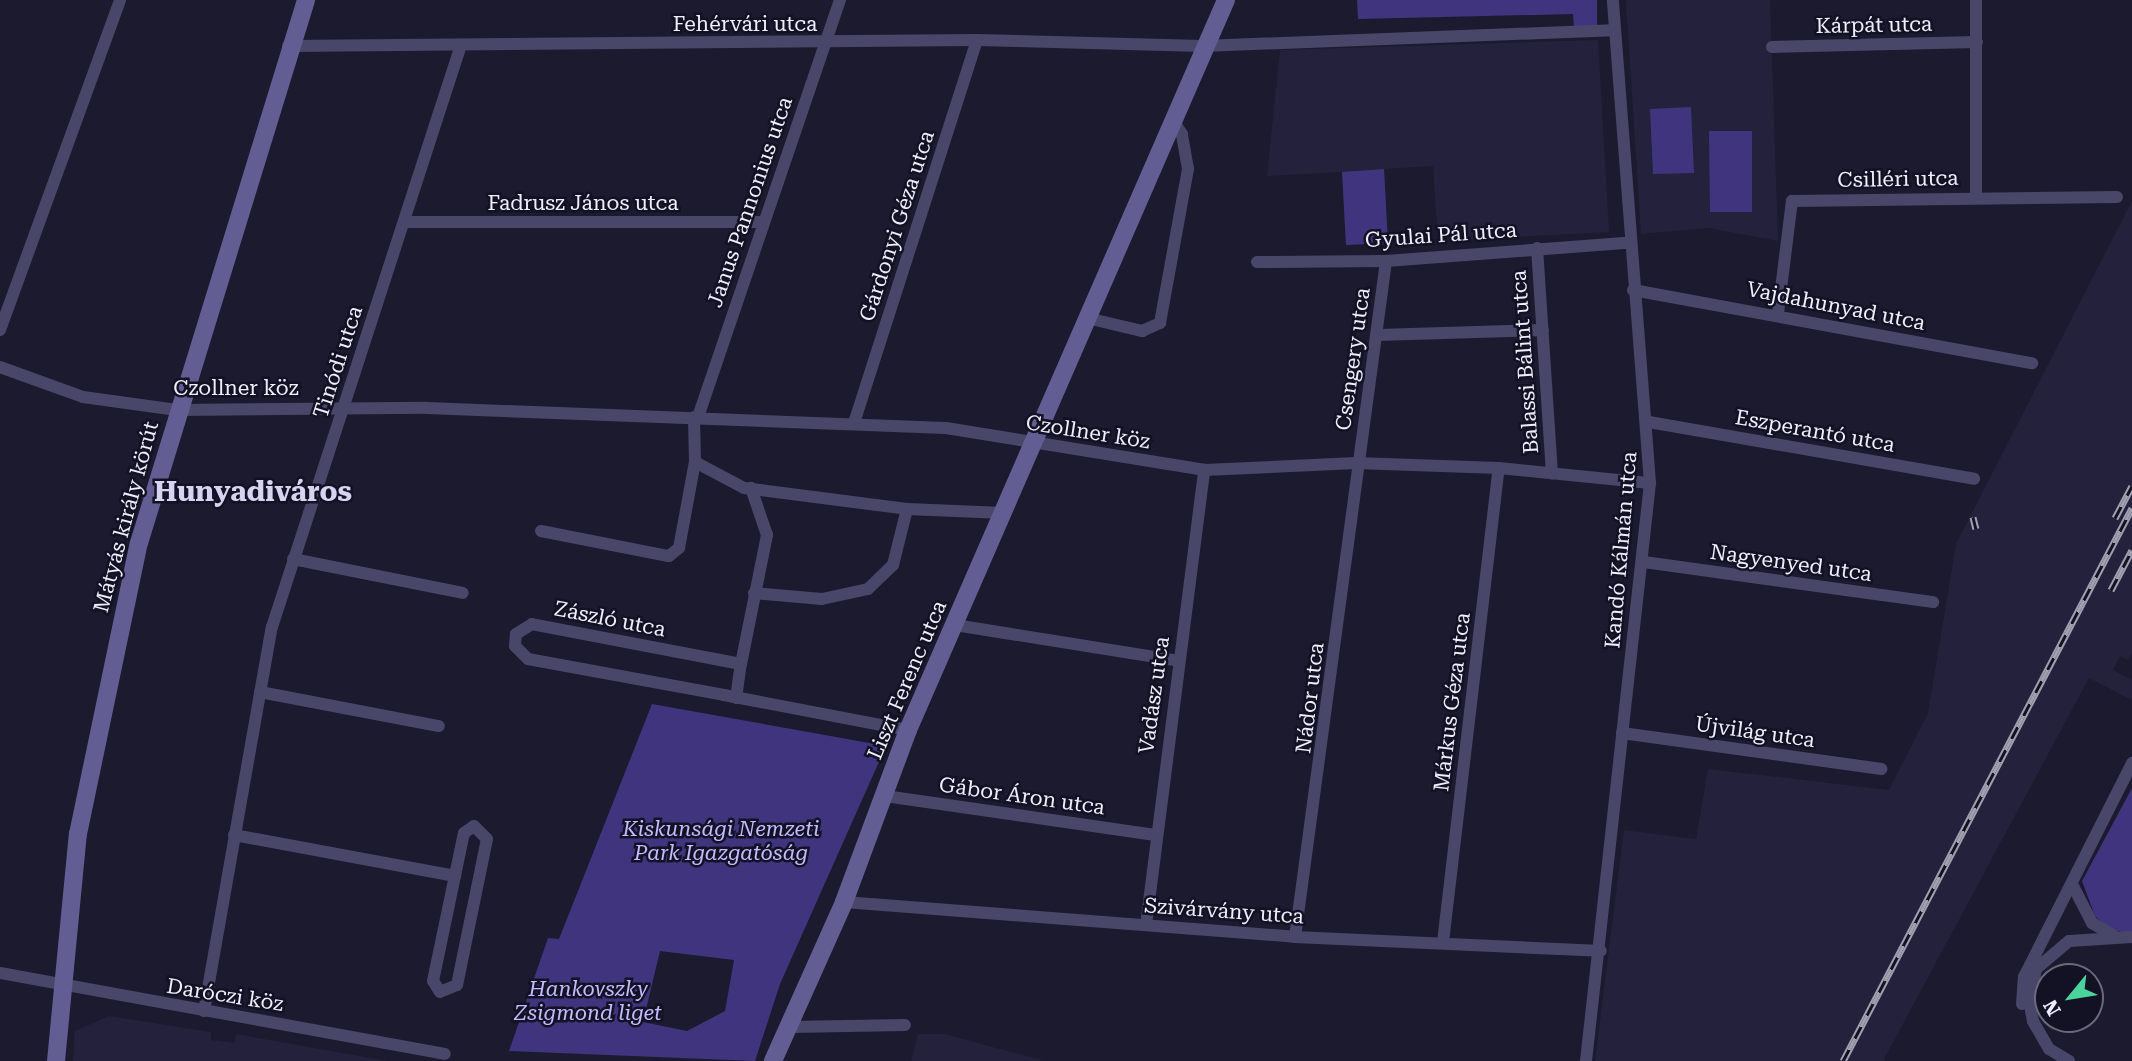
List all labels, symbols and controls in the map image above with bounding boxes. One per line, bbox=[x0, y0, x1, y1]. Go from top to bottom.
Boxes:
street label: Fehérvári utca bbox=[673, 11, 817, 37]
street label: Kárpát utca bbox=[1815, 11, 1933, 39]
street label: Janus Pannonius utca bbox=[702, 93, 798, 311]
street label: Gárdonyi Géza utca bbox=[854, 127, 940, 325]
street label: Csilléri utca bbox=[1837, 165, 1959, 193]
street label: Fadrusz János utca bbox=[487, 190, 679, 216]
street label: Gyulai Pál utca bbox=[1364, 217, 1518, 253]
street label: Balassi Bálint utca bbox=[1506, 269, 1544, 455]
street label: Vajdahunyad utca bbox=[1745, 276, 1927, 336]
street label: Csengery utca bbox=[1331, 286, 1375, 432]
street label: Tinódi utca bbox=[308, 303, 368, 421]
street label: Czollner köz bbox=[173, 375, 299, 401]
street label: Eszperantó utca bbox=[1733, 405, 1897, 457]
street label: Czollner köz bbox=[1024, 410, 1152, 454]
street label: Mátyás király körút bbox=[88, 419, 164, 615]
street label: Kandó Kálmán utca bbox=[1600, 450, 1642, 650]
district label: Hunyadiváros bbox=[154, 475, 352, 509]
street label: Nagyenyed utca bbox=[1708, 539, 1874, 587]
street label: Zászló utca bbox=[552, 596, 668, 642]
street label: Liszt Ferenc utca bbox=[862, 597, 952, 763]
street label: Márkus Géza utca bbox=[1429, 611, 1475, 793]
street label: Vadász utca bbox=[1133, 635, 1175, 755]
street label: Nádor utca bbox=[1291, 641, 1329, 755]
street label: Újvilág utca bbox=[1693, 711, 1817, 753]
street label: Gábor Áron utca bbox=[938, 772, 1106, 820]
park label: Kiskunsági Nemzeti Park Igazgatóság bbox=[622, 816, 820, 866]
street label: Szivárvány utca bbox=[1143, 893, 1305, 929]
north arrow bbox=[2034, 963, 2104, 1033]
street label: Daróczi köz bbox=[165, 973, 285, 1017]
park label: Hankovszky Zsigmond liget bbox=[514, 976, 662, 1026]
text: N bbox=[2038, 996, 2066, 1020]

